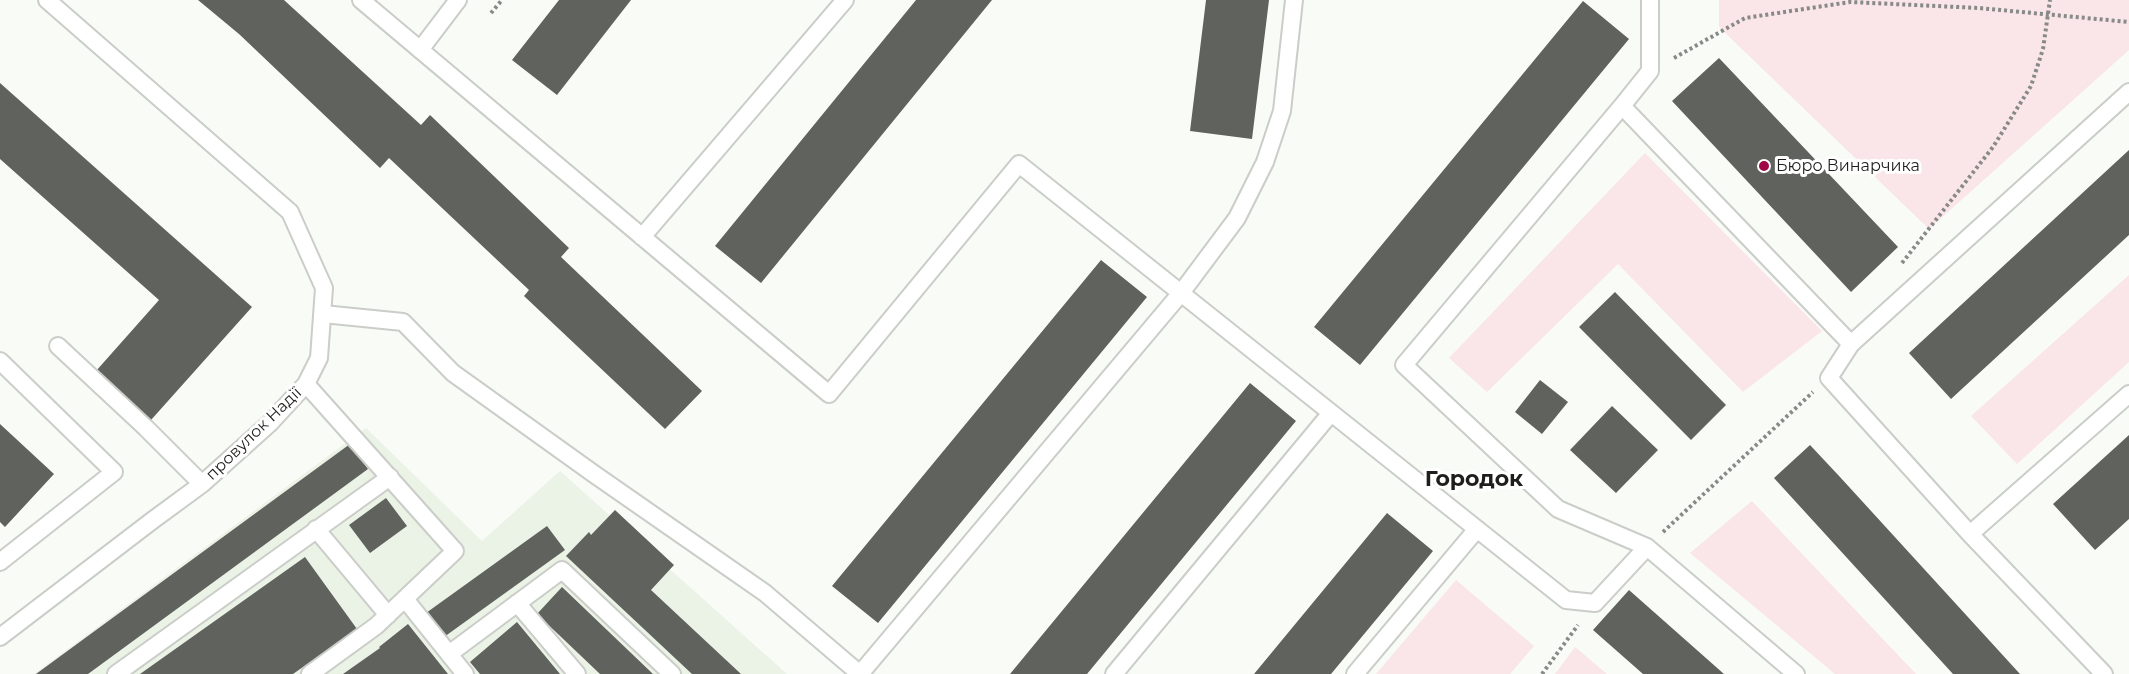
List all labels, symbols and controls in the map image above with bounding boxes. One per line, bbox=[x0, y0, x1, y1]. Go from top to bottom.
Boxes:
place label: Бюро Винарчика bbox=[1776, 156, 1920, 176]
marker: Бюро Винарчика bbox=[1757, 159, 1771, 173]
street label: провулок Надії bbox=[202, 383, 306, 485]
district label: Городок bbox=[1425, 467, 1523, 493]

